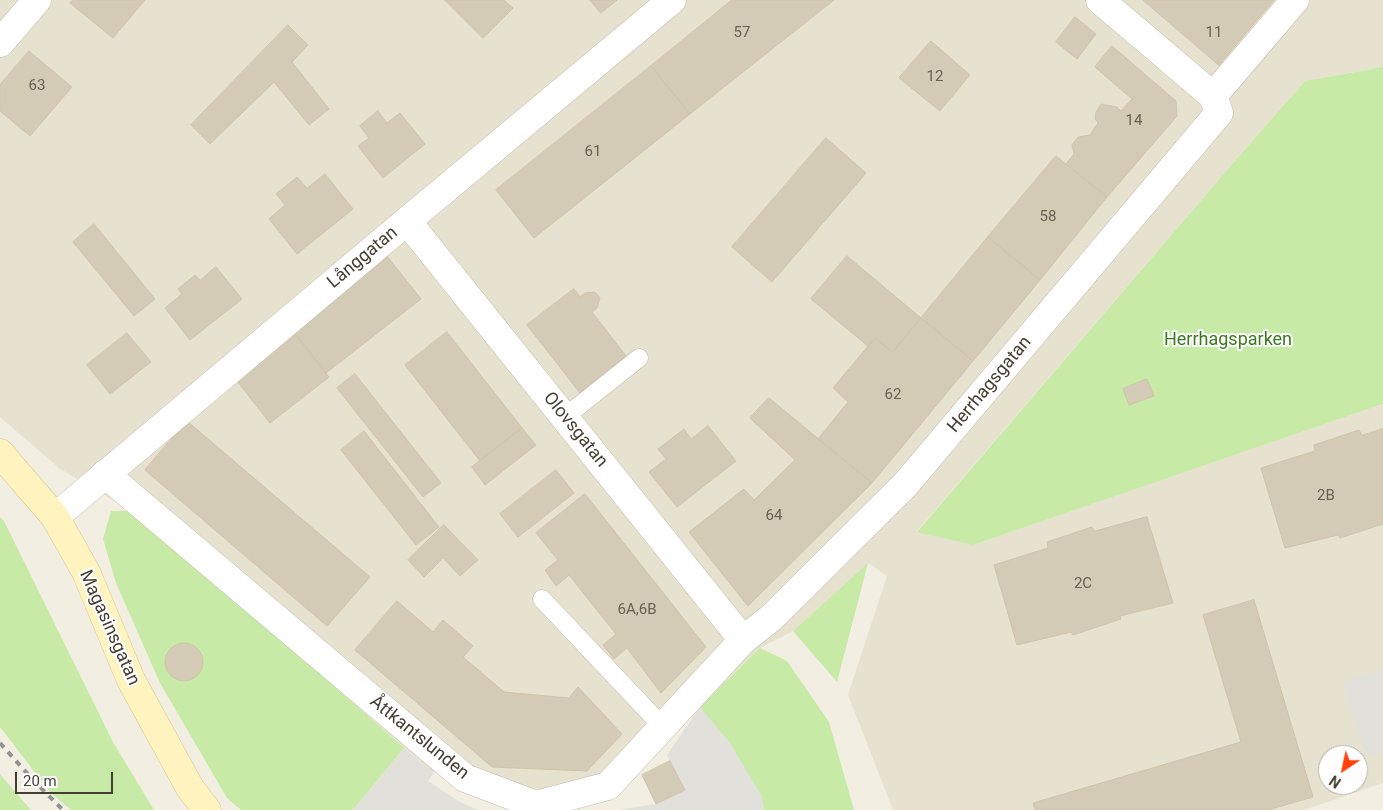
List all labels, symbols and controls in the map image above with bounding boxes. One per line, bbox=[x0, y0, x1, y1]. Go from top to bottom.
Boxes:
house number: 57 bbox=[734, 24, 750, 42]
house number: 11 bbox=[1206, 24, 1222, 42]
house number: 12 bbox=[927, 68, 943, 86]
house number: 63 bbox=[29, 77, 45, 95]
house number: 14 bbox=[1126, 112, 1142, 130]
house number: 61 bbox=[585, 143, 601, 161]
house number: 58 bbox=[1040, 208, 1056, 226]
street label: Långgatan bbox=[323, 222, 403, 294]
park label: Herrhagsparken bbox=[1164, 329, 1292, 351]
street label: Herrhagsgatan bbox=[943, 332, 1037, 438]
house number: 62 bbox=[885, 386, 901, 404]
street label: Olovsgatan bbox=[538, 388, 612, 472]
house number: 2B bbox=[1317, 487, 1335, 505]
house number: 64 bbox=[766, 507, 782, 525]
street label: Magasinsgatan bbox=[74, 567, 144, 689]
house number: 2C bbox=[1074, 575, 1092, 593]
house number: 6A,6B bbox=[618, 601, 656, 619]
street label: Åttkantslunden bbox=[365, 691, 473, 785]
north arrow bbox=[1318, 745, 1368, 795]
scale bar bbox=[18, 762, 115, 794]
text: 20 m bbox=[23, 772, 57, 790]
text: N bbox=[1327, 772, 1344, 791]

